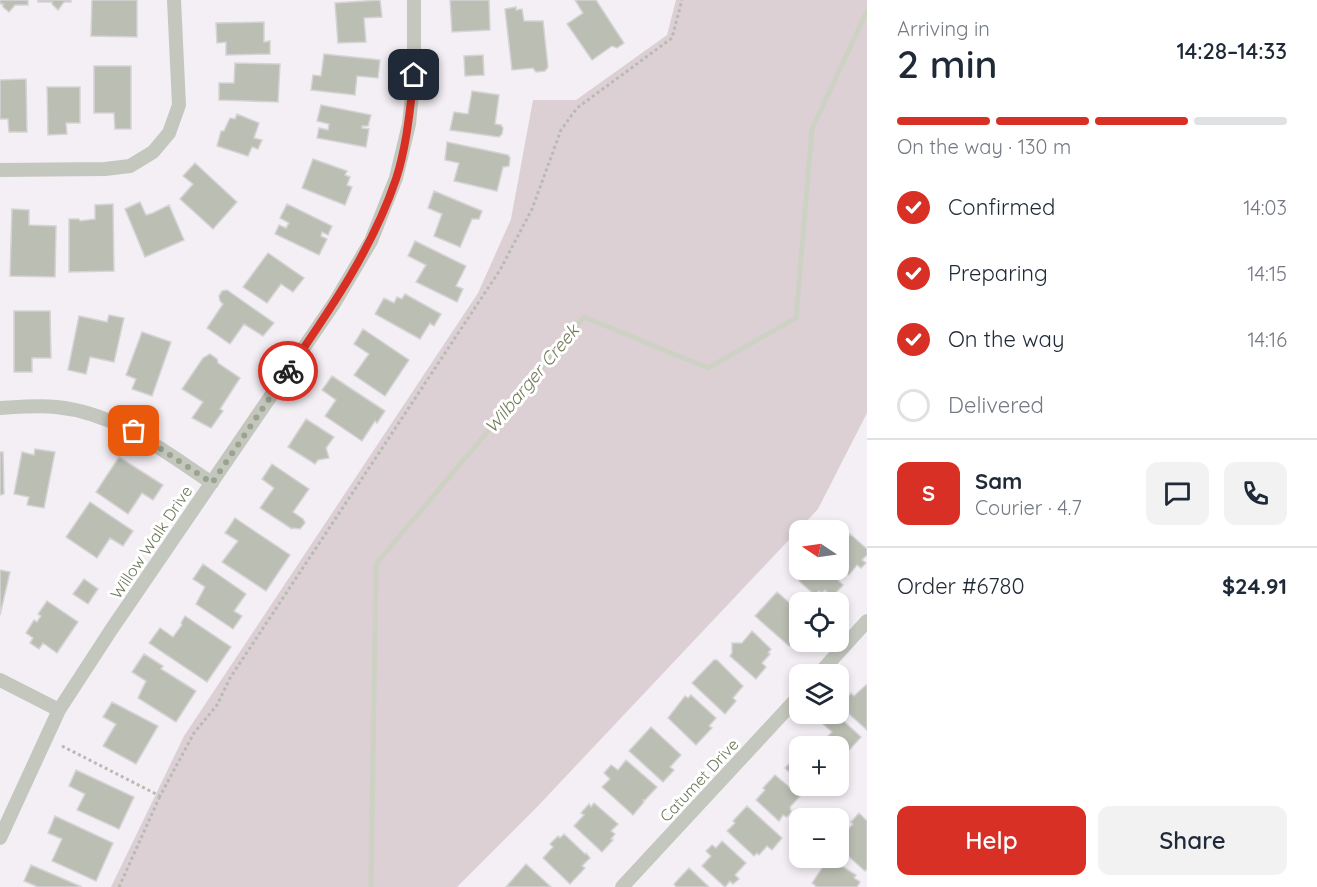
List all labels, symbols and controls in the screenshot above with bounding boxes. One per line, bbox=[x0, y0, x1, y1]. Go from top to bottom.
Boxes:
text: Arriving in bbox=[897, 16, 990, 41]
text: 14:28–14:33 bbox=[1176, 37, 1287, 65]
text: 2 min bbox=[897, 39, 998, 88]
pin bbox=[388, 49, 439, 100]
icon: home bbox=[397, 58, 430, 91]
text: On the way · 130 m bbox=[897, 134, 1071, 159]
icon: check bbox=[897, 191, 930, 224]
text: Confirmed bbox=[948, 193, 1055, 221]
text: 14:03 bbox=[1243, 195, 1287, 220]
icon: check bbox=[897, 257, 930, 290]
text: Preparing bbox=[948, 259, 1048, 287]
text: 14:15 bbox=[1247, 261, 1287, 286]
water label: Wilbarger Creek bbox=[479, 319, 585, 438]
icon: check bbox=[897, 323, 930, 356]
text: On the way bbox=[948, 325, 1064, 353]
text: 14:16 bbox=[1247, 327, 1287, 352]
courier bbox=[258, 341, 318, 401]
icon: bike bbox=[272, 355, 305, 388]
text: Delivered bbox=[948, 391, 1044, 419]
pin bbox=[108, 405, 159, 456]
icon: bag bbox=[117, 414, 150, 447]
button: chat bbox=[1146, 462, 1209, 525]
button: phone bbox=[1224, 462, 1287, 525]
text: Sam bbox=[975, 467, 1022, 495]
text: S bbox=[922, 479, 935, 507]
street label: Willow Walk Drive bbox=[106, 482, 196, 602]
text: Courier · 4.7 bbox=[975, 495, 1082, 520]
north arrow bbox=[789, 520, 849, 580]
map controls bbox=[789, 520, 849, 868]
text: Order #6780 bbox=[897, 572, 1025, 600]
text: $24.91 bbox=[1222, 572, 1287, 600]
button: locate bbox=[789, 592, 849, 652]
button: layers bbox=[789, 664, 849, 724]
street label: Catumet Drive bbox=[655, 734, 743, 826]
button: + bbox=[789, 736, 849, 796]
button: Help bbox=[897, 806, 1086, 875]
button: Share bbox=[1098, 806, 1287, 875]
button: − bbox=[789, 808, 849, 868]

